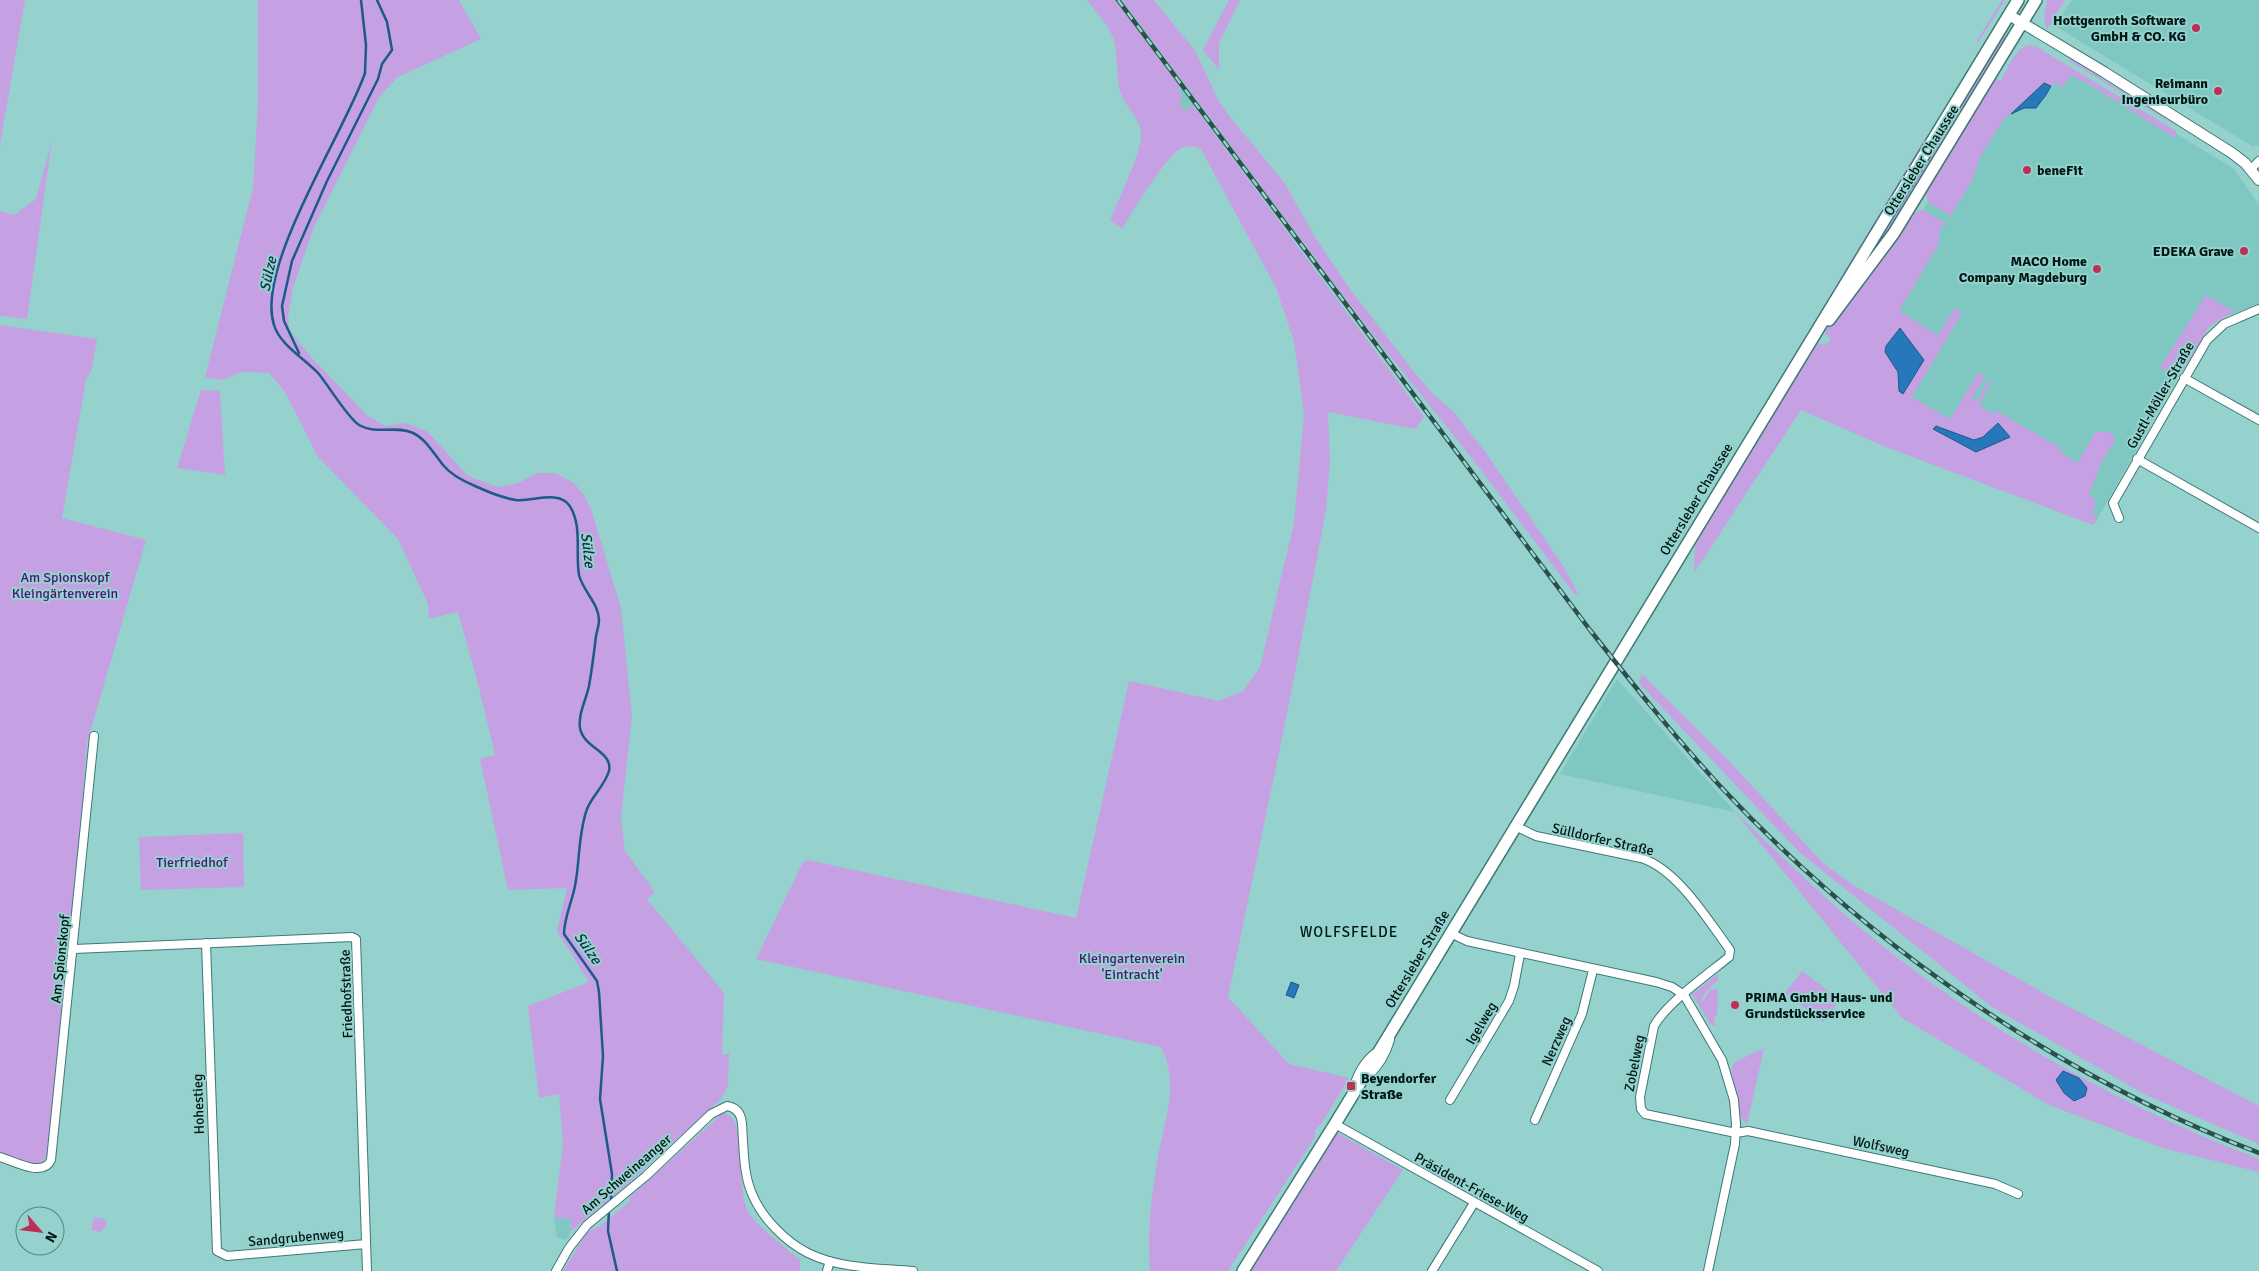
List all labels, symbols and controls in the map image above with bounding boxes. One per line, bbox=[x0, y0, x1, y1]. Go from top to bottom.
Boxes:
place label: Hottgenroth Software GmbH & CO. KG bbox=[2053, 12, 2186, 45]
marker: Hottgenroth Software GmbH & CO. KG bbox=[2190, 22, 2202, 34]
place label: Reimann Ingenieurbüro bbox=[2122, 75, 2208, 108]
marker: Reimann Ingenieurbüro bbox=[2212, 85, 2224, 97]
street label: Ottersleber Chaussee bbox=[1880, 102, 1963, 219]
place label: beneFit bbox=[2037, 162, 2084, 179]
marker: beneFit bbox=[2021, 164, 2033, 176]
place label: EDEKA Grave bbox=[2153, 243, 2234, 260]
marker: EDEKA Grave bbox=[2238, 245, 2250, 257]
water label: Sülze bbox=[256, 253, 281, 293]
place label: MACO Home Company Magdeburg bbox=[1959, 253, 2087, 286]
marker: MACO Home Company Magdeburg bbox=[2091, 263, 2103, 275]
street label: Gustl-Möller-Straße bbox=[2123, 339, 2198, 452]
street label: Ottersleber Chaussee bbox=[1656, 440, 1737, 558]
water label: Sülze bbox=[577, 531, 599, 570]
park label: Am Spionskopf Kleingärtenverein bbox=[12, 569, 118, 602]
street label: Sülldorfer Straße bbox=[1550, 819, 1656, 859]
park label: Tierfriedhof bbox=[156, 854, 229, 871]
street label: Ottersleber Straße bbox=[1381, 907, 1453, 1011]
street label: Am Spionskopf bbox=[47, 913, 74, 1004]
district label: WOLFSFELDE bbox=[1300, 923, 1398, 941]
water label: Sülze bbox=[571, 928, 606, 969]
street label: Friedhofstraße bbox=[336, 949, 357, 1039]
park label: Kleingartenverein 'Eintracht' bbox=[1079, 950, 1185, 983]
place label: PRIMA GmbH Haus- und Grundstücksservice bbox=[1745, 989, 1893, 1022]
street label: Igelweg bbox=[1462, 999, 1501, 1048]
marker: PRIMA GmbH Haus- und Grundstücksservice bbox=[1729, 999, 1741, 1011]
street label: Nerzweg bbox=[1538, 1014, 1575, 1069]
street label: Zobelweg bbox=[1621, 1033, 1648, 1093]
place label: Beyendorfer Straße bbox=[1361, 1070, 1437, 1103]
street label: Hohestieg bbox=[189, 1073, 208, 1135]
marker: Beyendorfer Straße bbox=[1345, 1080, 1357, 1092]
street label: Am Schweineanger bbox=[578, 1130, 676, 1218]
street label: Wolfsweg bbox=[1851, 1132, 1911, 1161]
street label: Präsident-Friese-Weg bbox=[1411, 1149, 1532, 1226]
north arrow bbox=[15, 1206, 65, 1256]
street label: Sandgrubenweg bbox=[247, 1225, 345, 1250]
text: N bbox=[41, 1229, 61, 1245]

